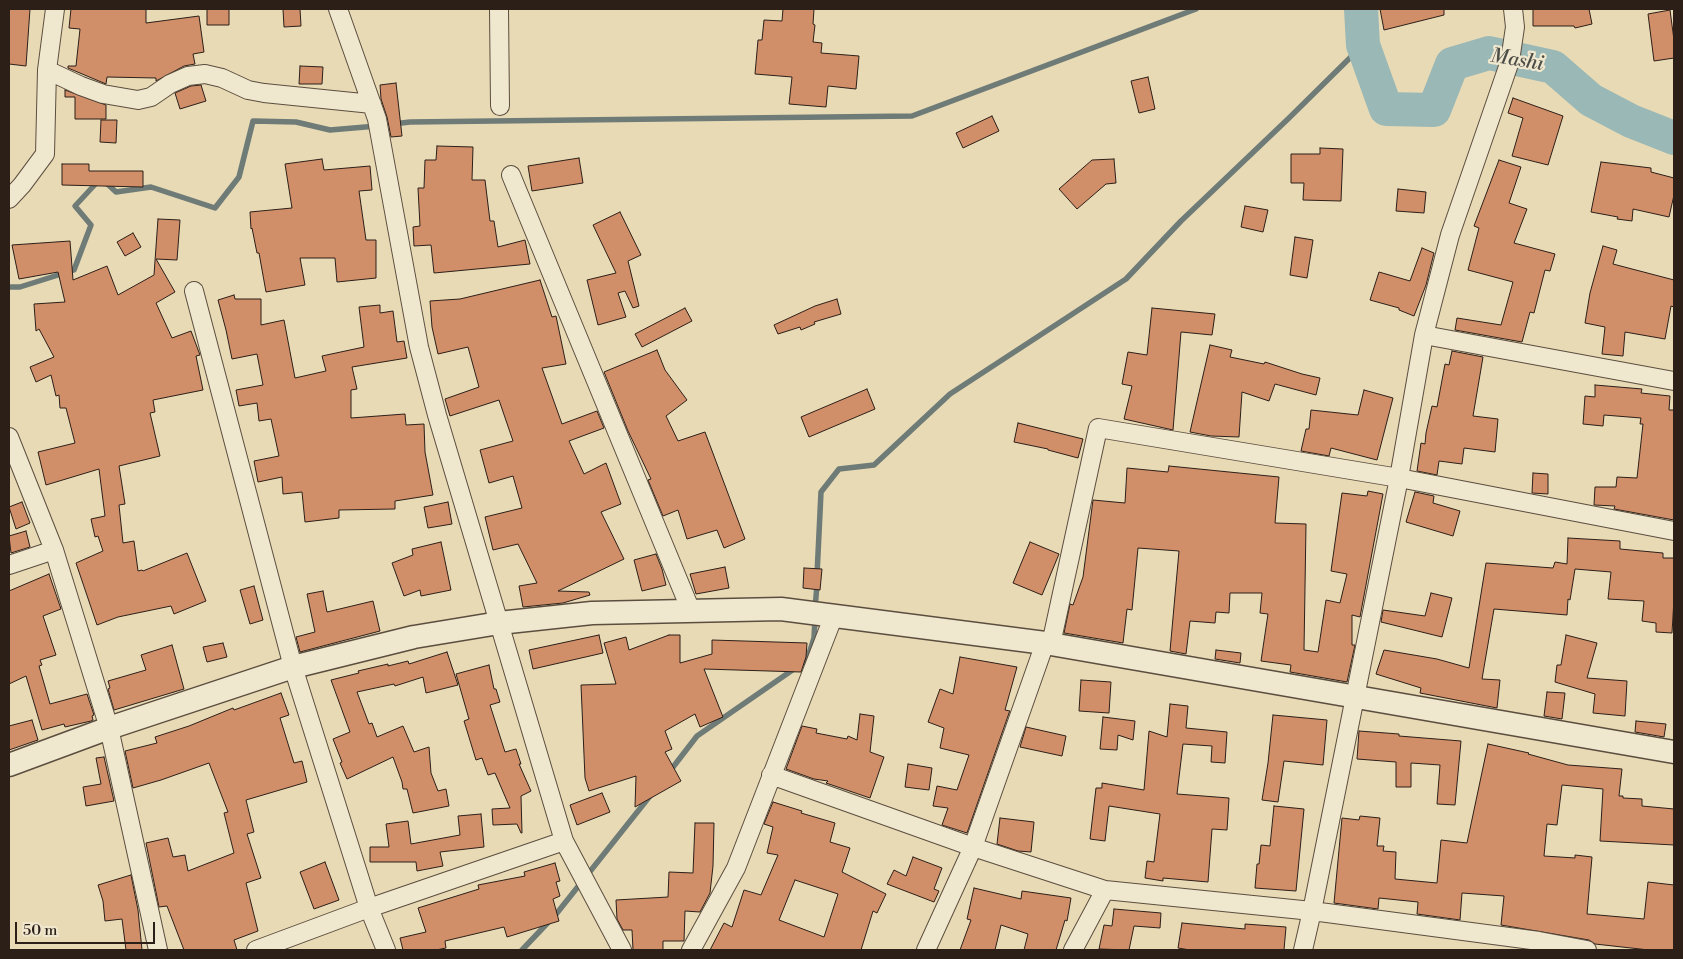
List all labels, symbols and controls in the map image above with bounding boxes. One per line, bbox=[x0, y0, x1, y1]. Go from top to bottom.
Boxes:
water label: Mashi bbox=[1489, 45, 1545, 77]
scale bar bbox=[18, 912, 158, 944]
text: 50 m bbox=[23, 921, 57, 940]

